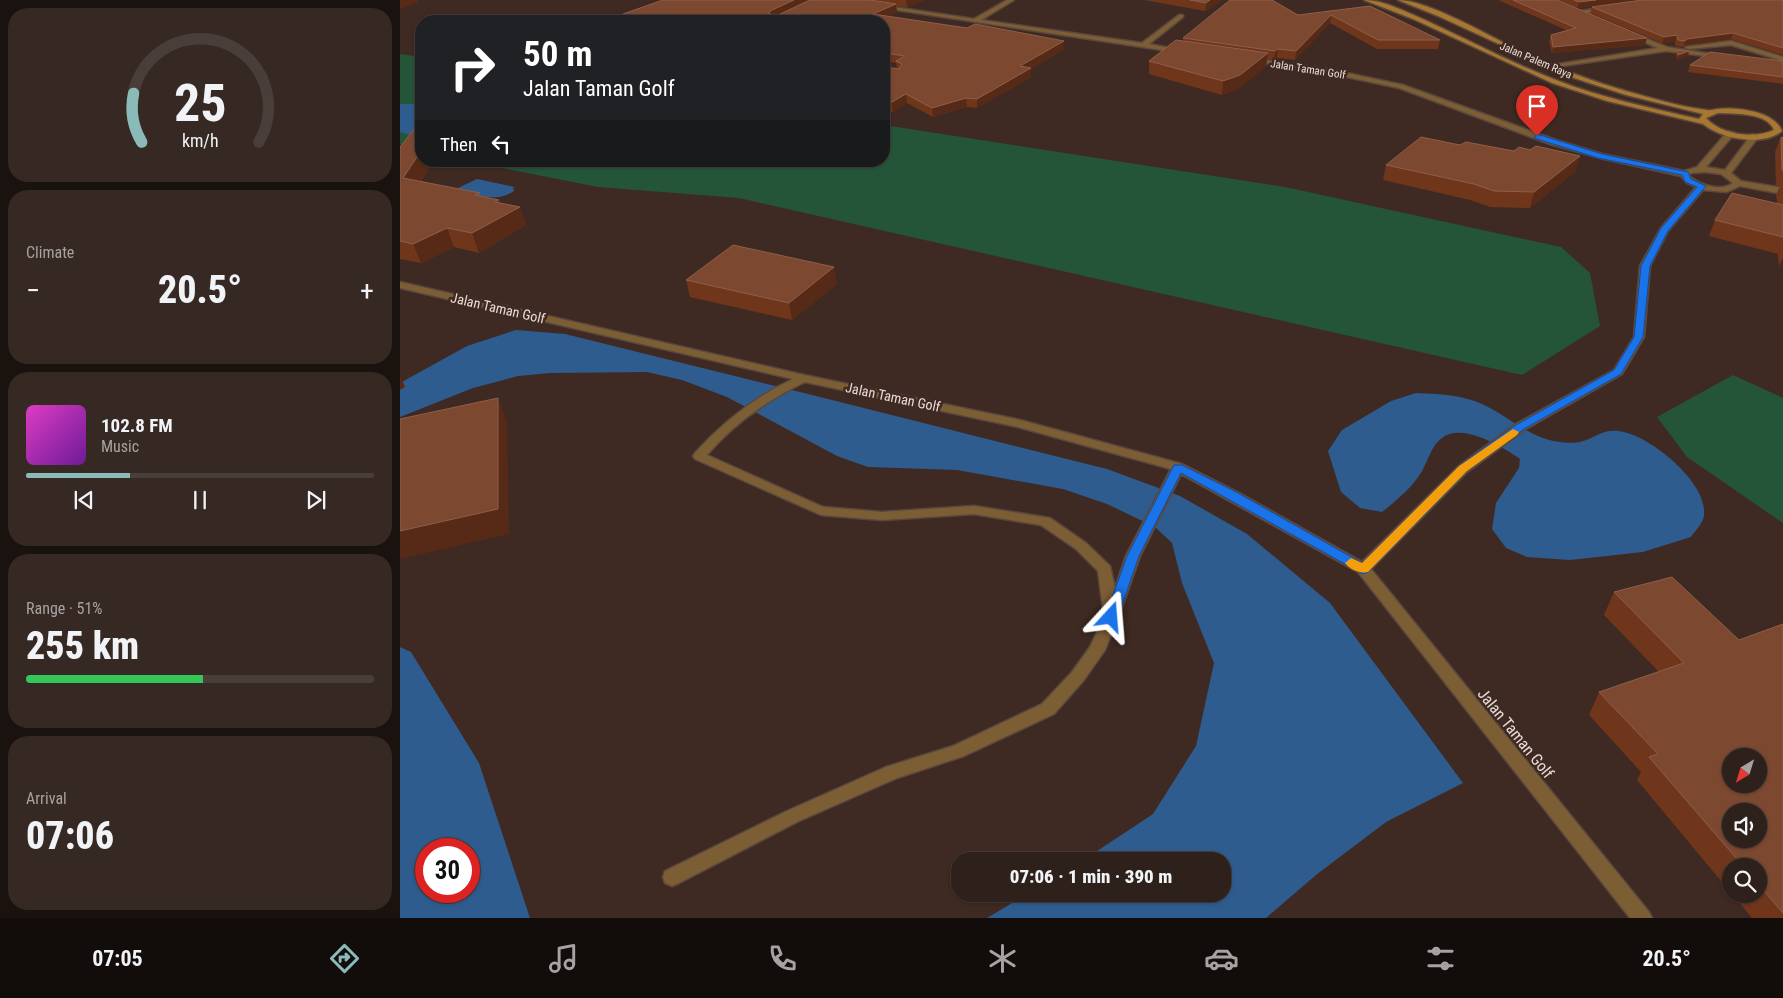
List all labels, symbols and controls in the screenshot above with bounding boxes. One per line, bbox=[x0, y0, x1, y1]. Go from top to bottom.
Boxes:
text: 50 m bbox=[523, 34, 592, 75]
icon: right bbox=[440, 35, 505, 100]
street label: Jalan Palem Raya bbox=[1498, 39, 1574, 81]
street label: Jalan Taman Golf bbox=[1269, 57, 1347, 82]
text: 25 bbox=[174, 73, 226, 134]
text: Jalan Taman Golf bbox=[523, 76, 675, 101]
pin bbox=[1516, 85, 1558, 136]
icon: arrive bbox=[1523, 92, 1551, 120]
text: km/h bbox=[182, 130, 218, 151]
icon: left bbox=[487, 130, 515, 158]
text: Then bbox=[440, 133, 477, 156]
text: Climate bbox=[26, 243, 74, 262]
text: 20.5° bbox=[158, 268, 242, 312]
text: − bbox=[26, 274, 40, 307]
text: + bbox=[360, 274, 374, 307]
street label: Jalan Taman Golf bbox=[449, 289, 547, 327]
street label: Jalan Taman Golf bbox=[844, 379, 942, 415]
text: 102.8 FM bbox=[101, 414, 173, 437]
text: Music bbox=[101, 437, 139, 456]
icon: previous bbox=[70, 486, 98, 514]
icon: pause bbox=[186, 486, 214, 514]
icon: next bbox=[302, 486, 330, 514]
position arrow bbox=[1084, 590, 1136, 642]
text: Range · 51% bbox=[26, 599, 102, 618]
text: 255 km bbox=[26, 624, 139, 668]
street label: Jalan Taman Golf bbox=[1474, 684, 1558, 782]
north arrow bbox=[1722, 748, 1768, 792]
map controls bbox=[1722, 748, 1767, 903]
text: Arrival bbox=[26, 789, 67, 808]
button: sound bbox=[1722, 803, 1767, 848]
text: 07:06 bbox=[26, 814, 114, 858]
speed limit sign: 30 bbox=[415, 838, 480, 903]
button: search bbox=[1722, 858, 1767, 903]
text: 07:06 · 1 min · 390 m bbox=[1010, 865, 1172, 888]
icon: directions bbox=[327, 941, 362, 976]
icon: music bbox=[546, 941, 581, 976]
icon: phone bbox=[765, 941, 800, 976]
icon: climate bbox=[985, 941, 1020, 976]
icon: car bbox=[1204, 941, 1239, 976]
icon: filters bbox=[1423, 941, 1458, 976]
text: 07:05 bbox=[92, 946, 143, 971]
text: 20.5° bbox=[1642, 946, 1691, 971]

